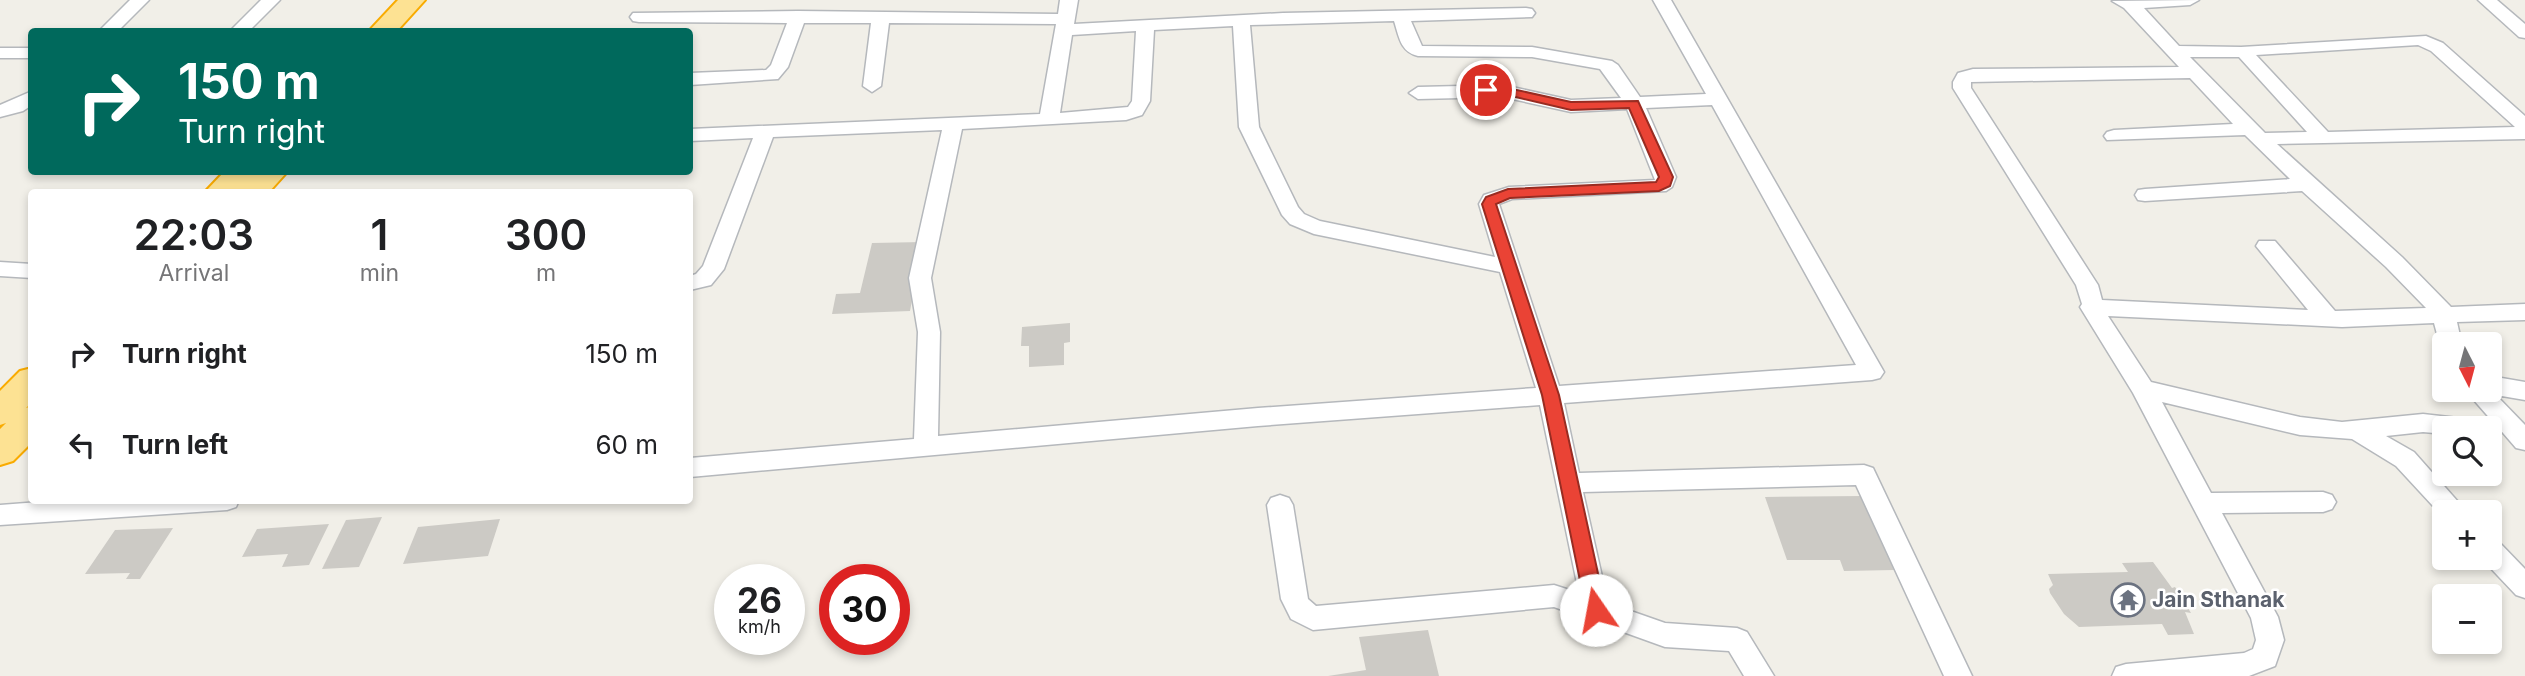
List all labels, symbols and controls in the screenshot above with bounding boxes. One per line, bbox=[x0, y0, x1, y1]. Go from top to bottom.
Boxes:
text: 150 m bbox=[178, 52, 320, 111]
icon: right bbox=[63, 56, 154, 147]
pin bbox=[1456, 60, 1516, 120]
icon: arrive bbox=[1467, 71, 1505, 109]
text: Turn right bbox=[178, 112, 325, 151]
text: 22:03 bbox=[134, 209, 254, 260]
text: 1 bbox=[371, 209, 388, 260]
text: 300 bbox=[505, 209, 587, 260]
text: Arrival bbox=[159, 259, 229, 287]
text: min bbox=[360, 259, 399, 287]
text: m bbox=[536, 259, 556, 287]
north arrow bbox=[2432, 332, 2502, 402]
map controls bbox=[2432, 332, 2502, 654]
icon: right bbox=[63, 335, 101, 373]
text: Turn right bbox=[122, 338, 247, 369]
text: 150 m bbox=[585, 338, 658, 369]
button: search bbox=[2432, 416, 2502, 486]
icon: left bbox=[63, 426, 101, 464]
text: Turn left bbox=[122, 429, 228, 460]
text: 60 m bbox=[595, 429, 658, 460]
button: + bbox=[2432, 500, 2502, 570]
speed limit sign: 30 bbox=[819, 564, 910, 655]
position arrow bbox=[1559, 573, 1633, 647]
text: 26 bbox=[737, 579, 782, 621]
temple icon: Jain Sthanak bbox=[2109, 581, 2147, 619]
button: − bbox=[2432, 584, 2502, 654]
place label: Jain Sthanak bbox=[2152, 587, 2285, 612]
text: km/h bbox=[738, 616, 781, 637]

